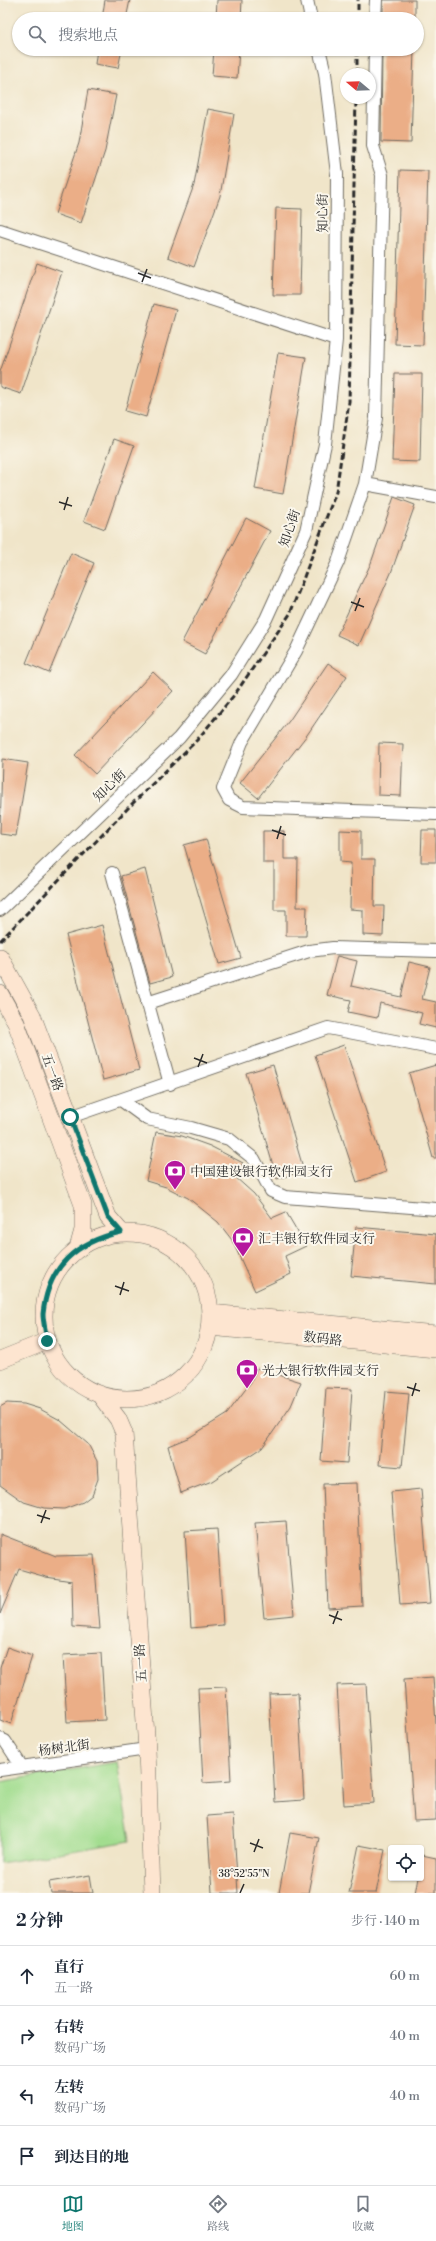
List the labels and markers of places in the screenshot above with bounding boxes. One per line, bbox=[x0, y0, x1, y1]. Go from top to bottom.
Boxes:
bank icon: 中国建设银行软件园支行 bbox=[162, 1158, 188, 1191]
place label: 中国建设银行软件园支行 bbox=[190, 1164, 333, 1180]
bank icon: 汇丰银行软件园支行 bbox=[230, 1225, 256, 1258]
place label: 汇丰银行软件园支行 bbox=[258, 1231, 375, 1247]
bank icon: 光大银行软件园支行 bbox=[234, 1357, 260, 1390]
place label: 光大银行软件园支行 bbox=[262, 1363, 379, 1379]

